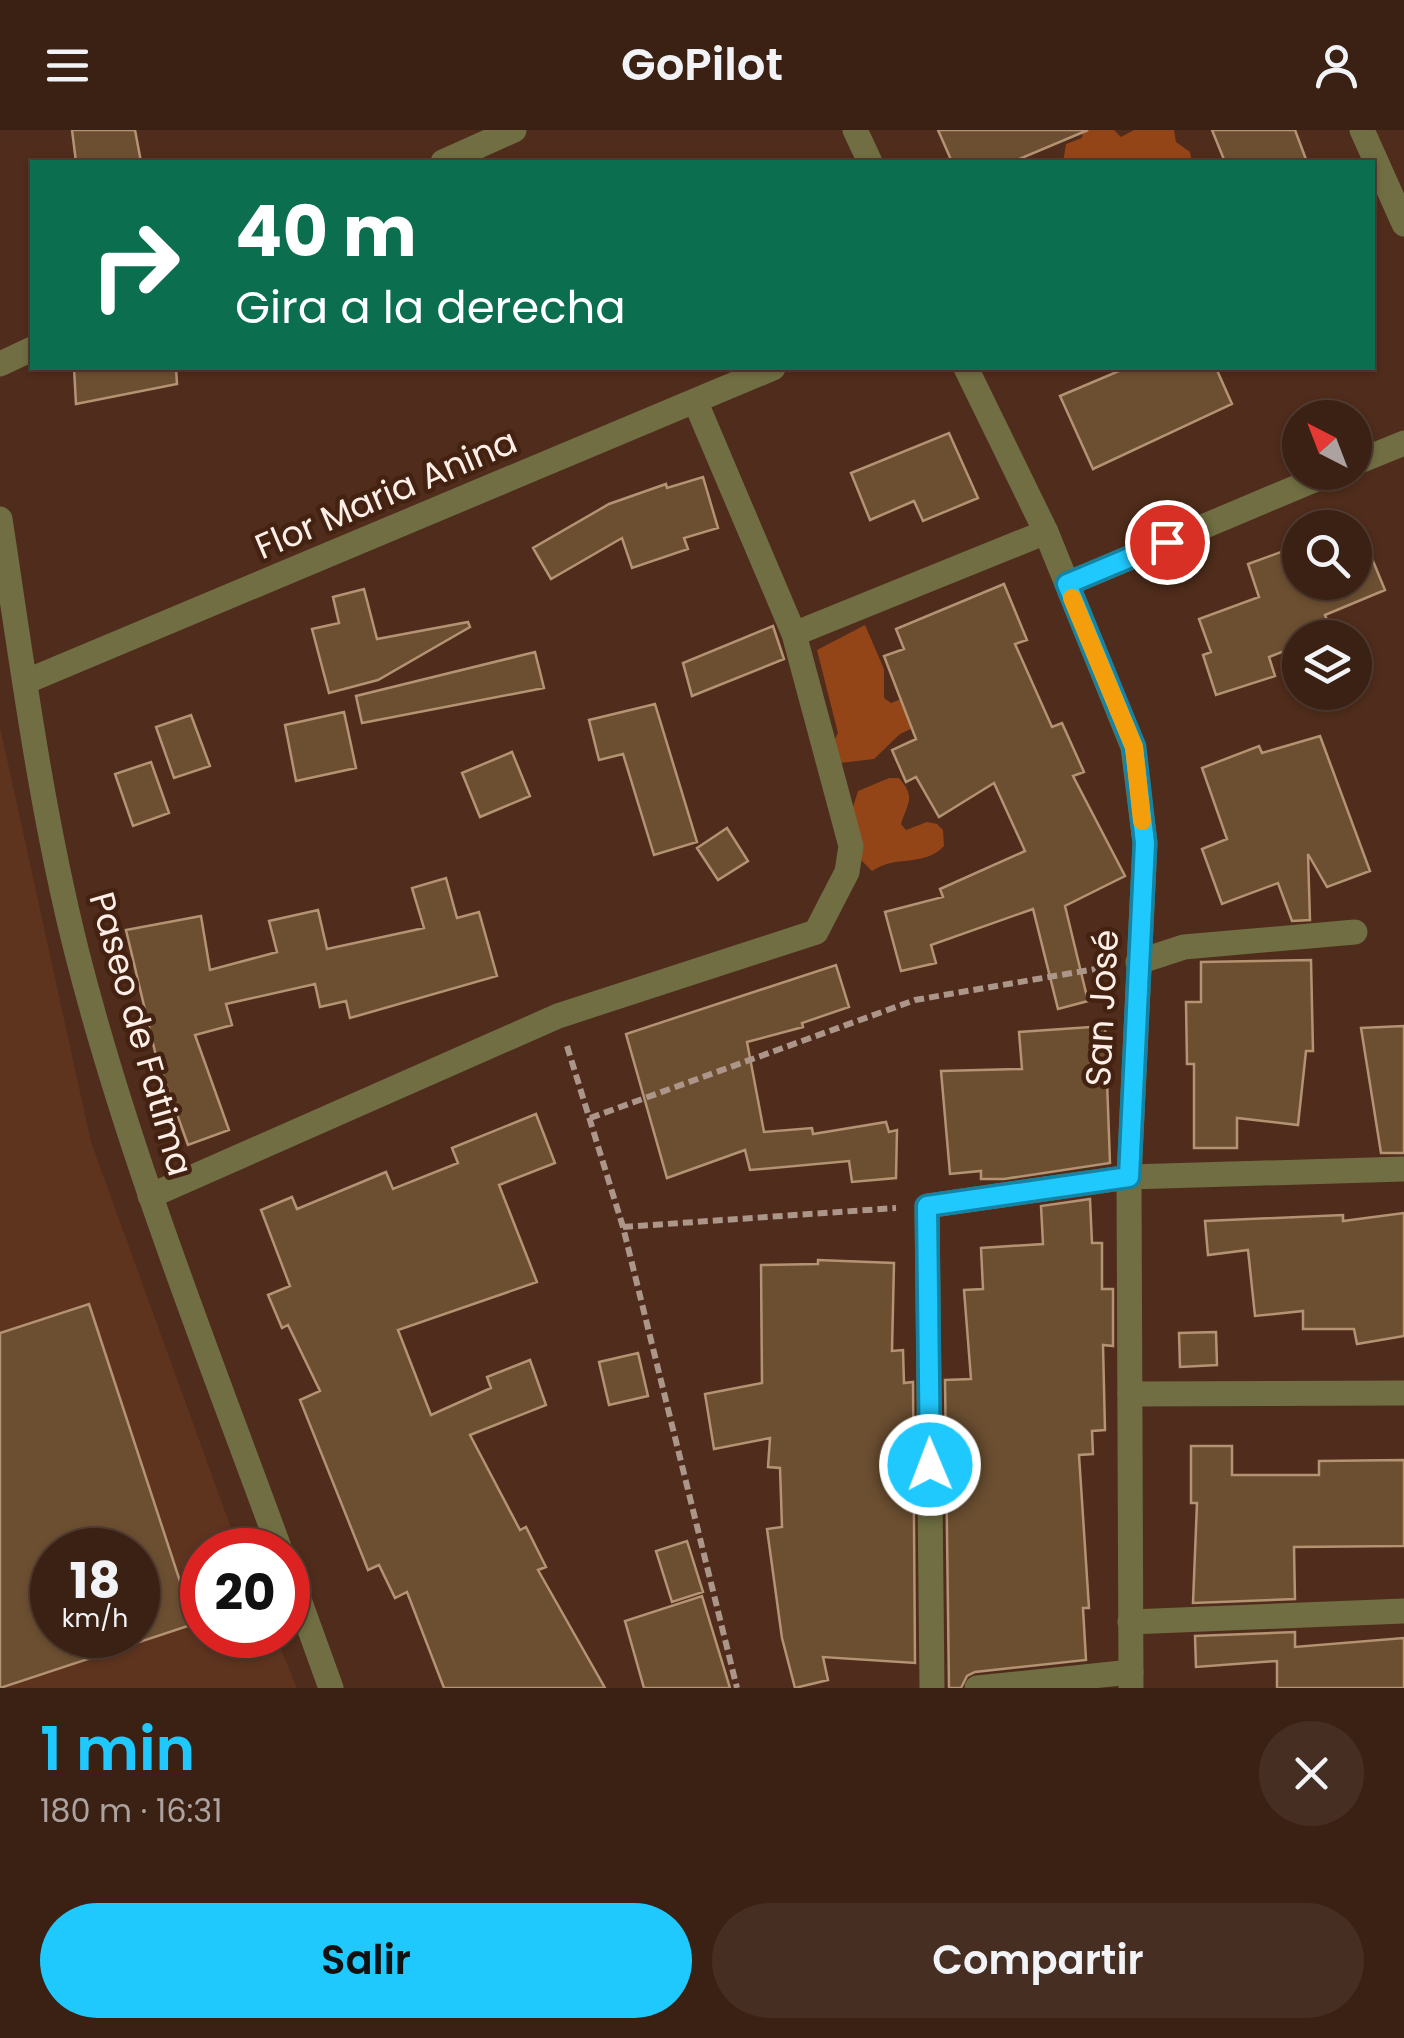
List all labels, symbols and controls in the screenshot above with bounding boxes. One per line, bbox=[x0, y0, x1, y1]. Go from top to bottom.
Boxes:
text: GoPilot bbox=[621, 33, 783, 96]
icon: menu bbox=[40, 38, 95, 93]
icon: person bbox=[1309, 38, 1364, 93]
text: 40 m bbox=[235, 182, 417, 281]
icon: right bbox=[70, 200, 200, 330]
text: Gira a la derecha bbox=[235, 276, 626, 339]
north arrow bbox=[1282, 400, 1372, 490]
map controls bbox=[1282, 400, 1372, 710]
street label: Flor Maria Anina bbox=[247, 416, 524, 571]
pin bbox=[1125, 500, 1210, 585]
button: search bbox=[1282, 510, 1372, 600]
icon: arrive bbox=[1140, 515, 1195, 570]
button: layers bbox=[1282, 620, 1372, 710]
street label: Paseo de Fatima bbox=[78, 886, 205, 1181]
street label: San José bbox=[1073, 928, 1130, 1088]
position arrow bbox=[878, 1413, 982, 1517]
speed limit sign: 20 bbox=[180, 1528, 310, 1658]
text: 18 bbox=[69, 1545, 121, 1616]
text: km/h bbox=[62, 1601, 128, 1636]
text: 1 min bbox=[40, 1707, 195, 1791]
button: close bbox=[1259, 1721, 1364, 1826]
text: 180 m · 16:31 bbox=[40, 1788, 222, 1833]
button: Salir bbox=[40, 1903, 692, 2018]
button: Compartir bbox=[712, 1903, 1364, 2018]

